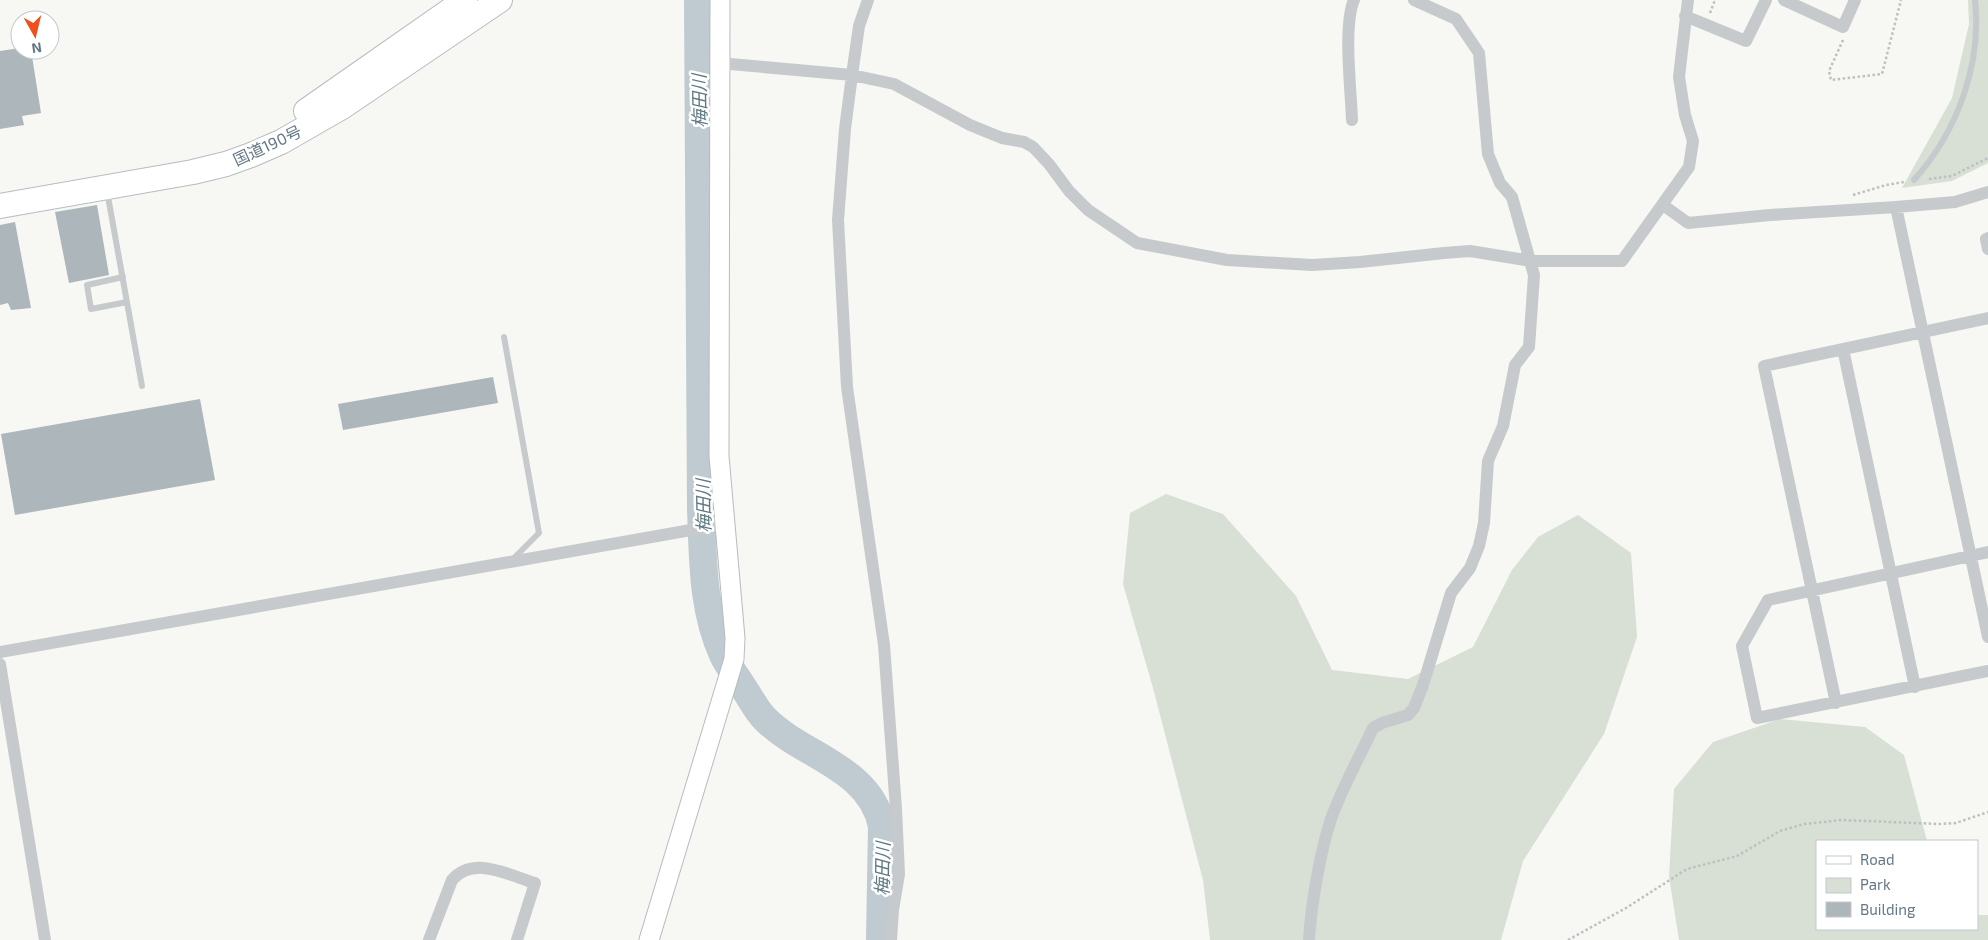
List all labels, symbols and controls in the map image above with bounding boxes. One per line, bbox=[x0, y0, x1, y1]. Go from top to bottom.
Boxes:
north arrow bbox=[10, 10, 60, 60]
text: N bbox=[31, 39, 43, 57]
water label: 梅田川 bbox=[687, 72, 710, 128]
street label: 国道190号 bbox=[230, 121, 304, 169]
water label: 梅田川 bbox=[691, 477, 714, 533]
water label: 梅田川 bbox=[871, 840, 894, 896]
legend bbox=[1816, 840, 1978, 930]
text: Road bbox=[1860, 850, 1895, 868]
text: Park bbox=[1860, 875, 1891, 893]
text: Building bbox=[1860, 900, 1916, 918]

